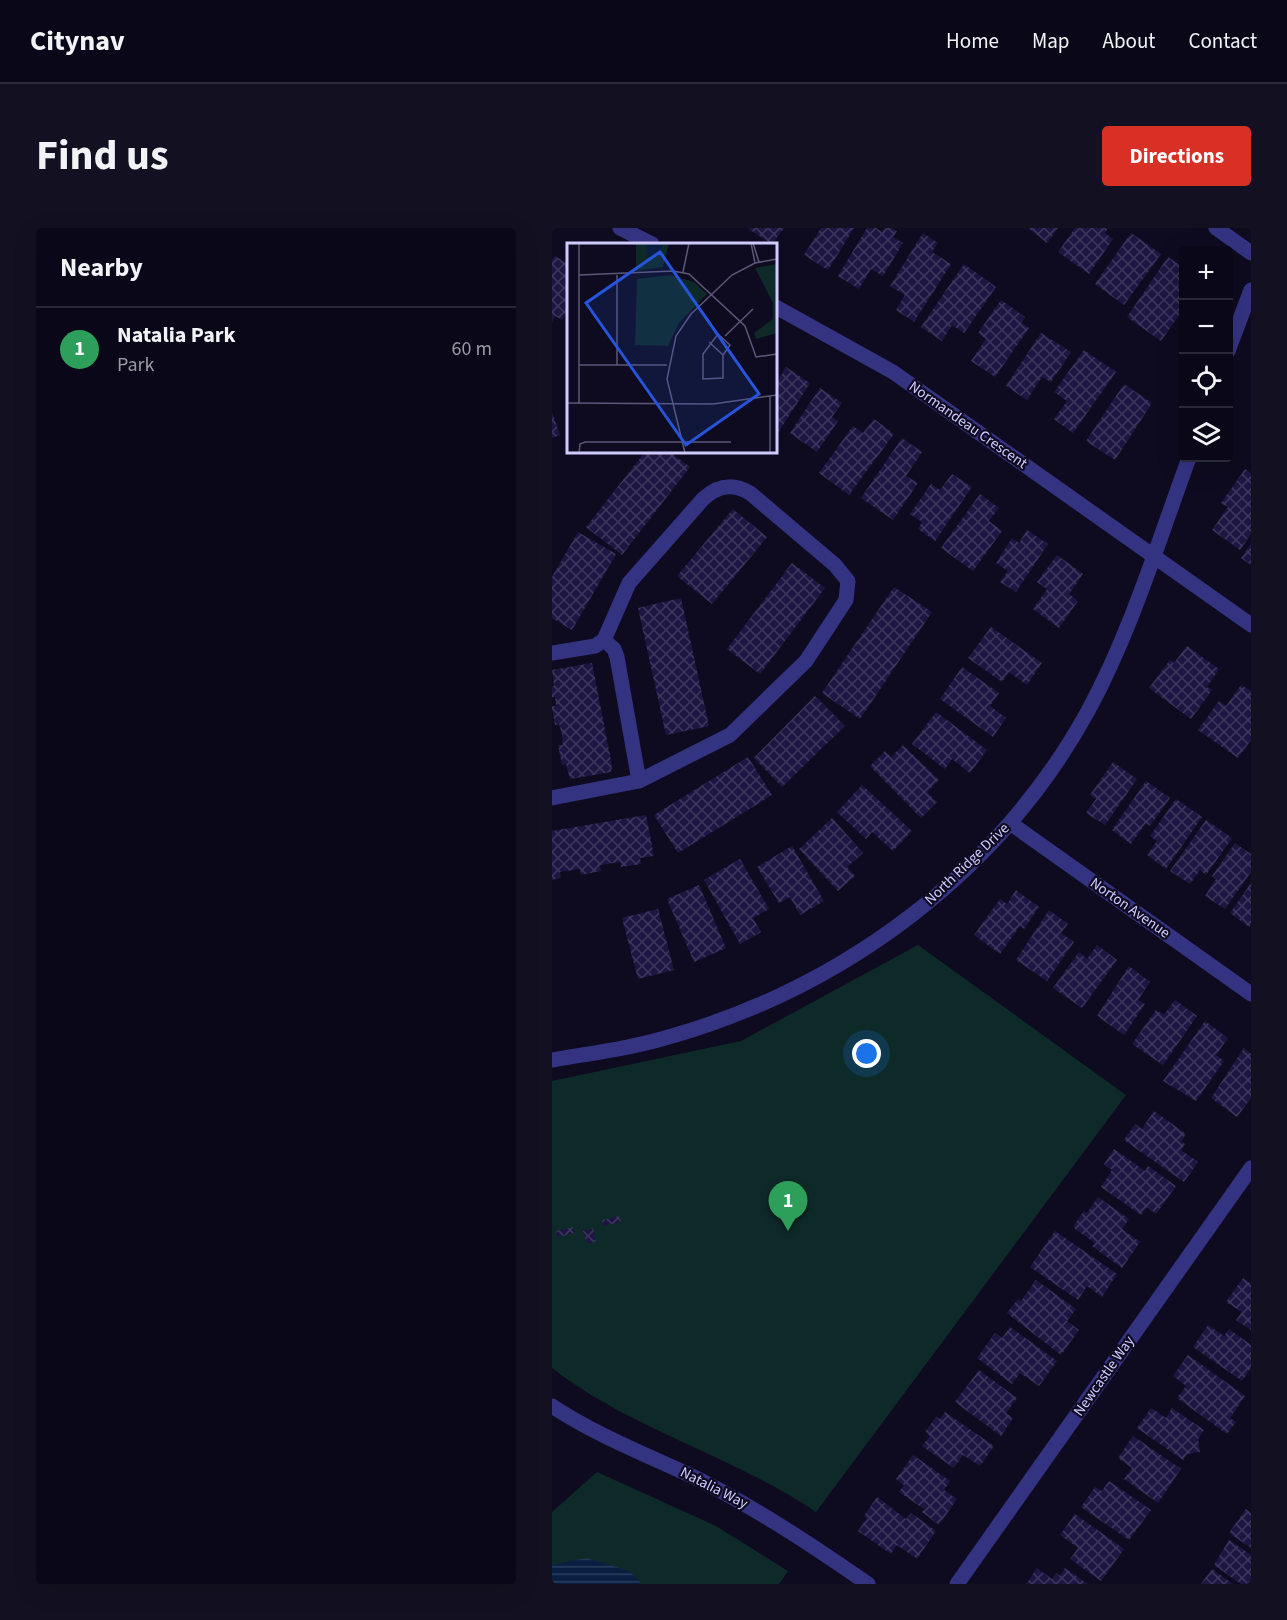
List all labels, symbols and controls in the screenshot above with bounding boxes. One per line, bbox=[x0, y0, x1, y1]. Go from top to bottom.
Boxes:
text: Citynav bbox=[30, 21, 125, 61]
text: Home bbox=[946, 26, 999, 56]
text: Map bbox=[1032, 26, 1070, 56]
text: About bbox=[1103, 26, 1155, 56]
text: Contact bbox=[1188, 26, 1257, 56]
text: Find us bbox=[36, 126, 169, 186]
button: Directions bbox=[1102, 126, 1251, 186]
inset map bbox=[567, 243, 777, 453]
map controls bbox=[1179, 246, 1233, 462]
button: + bbox=[1179, 246, 1233, 300]
text: Nearby bbox=[60, 249, 143, 286]
button: − bbox=[1179, 300, 1233, 354]
text: Natalia Park bbox=[117, 319, 236, 351]
text: 1 bbox=[74, 335, 85, 363]
text: 60 m bbox=[452, 335, 492, 363]
text: Park bbox=[117, 351, 154, 379]
button: locate bbox=[1179, 354, 1233, 408]
street label: Normandeau Crescent bbox=[905, 376, 1031, 474]
button: layers bbox=[1179, 408, 1233, 462]
street label: North Ridge Drive bbox=[920, 818, 1014, 910]
street label: Norton Avenue bbox=[1086, 873, 1174, 943]
your location bbox=[852, 1039, 881, 1068]
pin: 1 bbox=[768, 1182, 808, 1231]
street label: Newcastle Way bbox=[1069, 1332, 1139, 1420]
street label: Natalia Way bbox=[676, 1462, 752, 1514]

